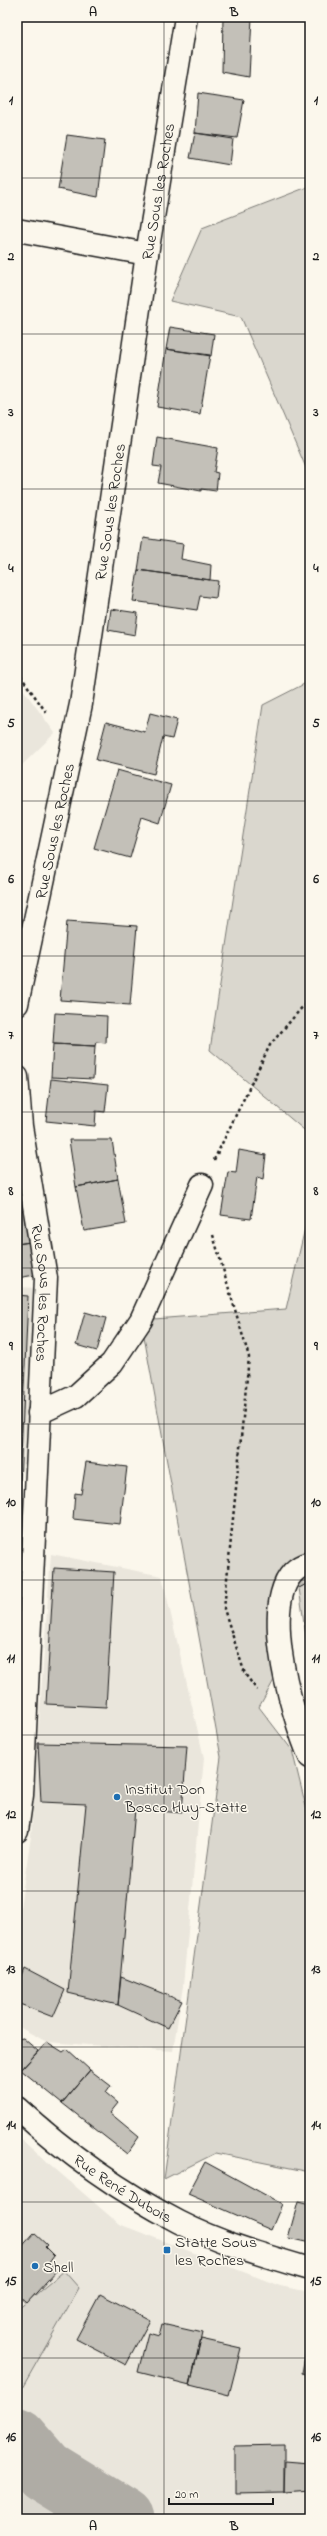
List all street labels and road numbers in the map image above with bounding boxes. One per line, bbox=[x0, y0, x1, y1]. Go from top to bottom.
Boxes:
street label: Rue Sous les Roches bbox=[136, 122, 182, 262]
street label: Rue Sous les Roches bbox=[89, 442, 133, 582]
street label: Rue Sous les Roches bbox=[30, 761, 82, 901]
street label: Rue Sous les Roches bbox=[23, 1223, 56, 1362]
street label: Rue René Dubois bbox=[67, 2149, 176, 2230]

